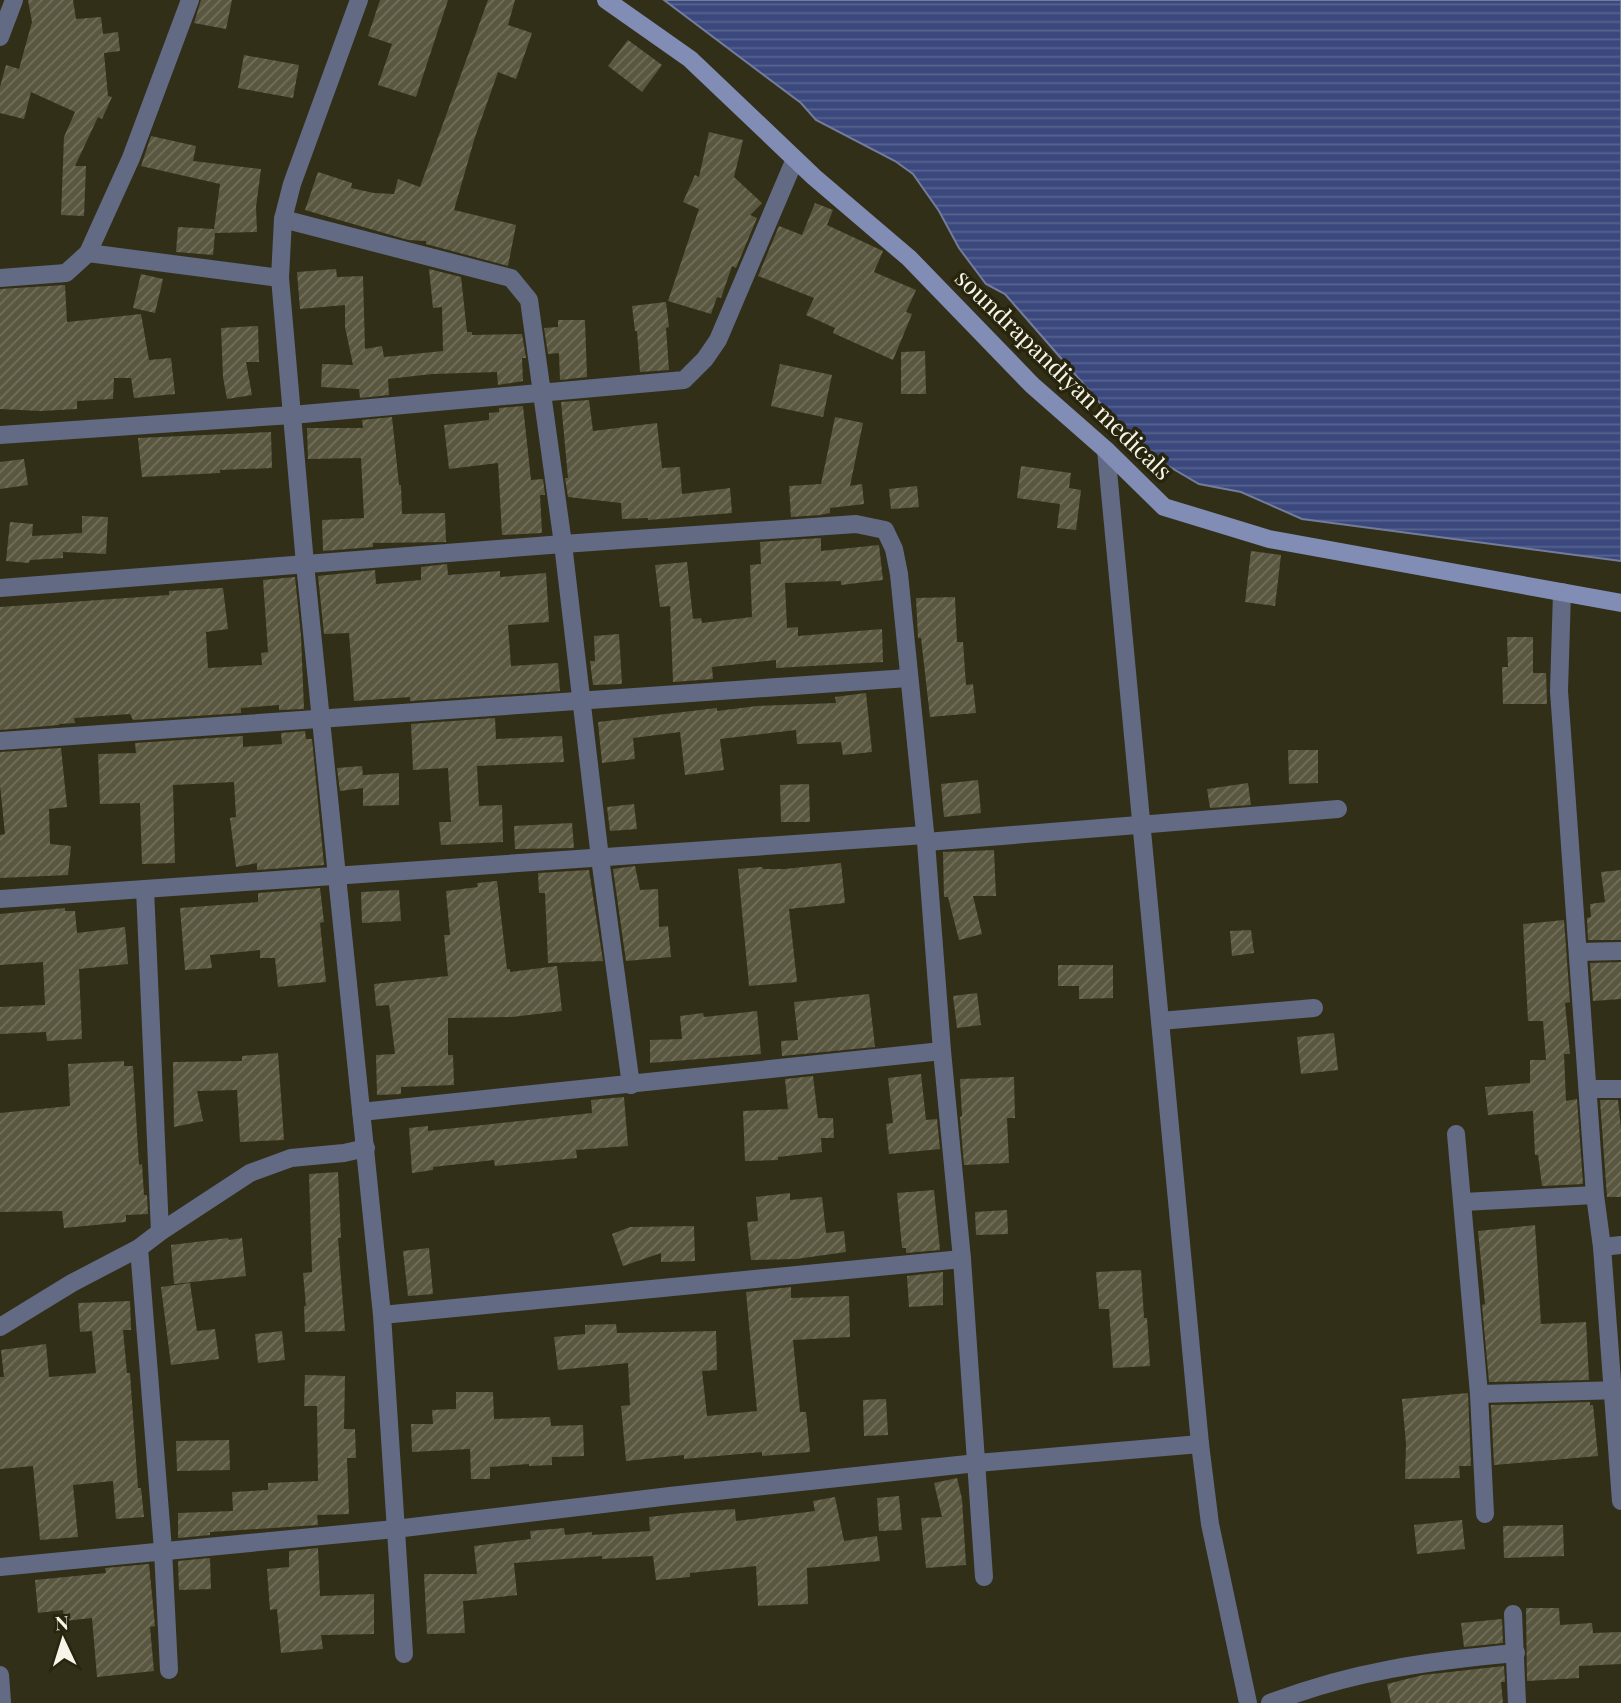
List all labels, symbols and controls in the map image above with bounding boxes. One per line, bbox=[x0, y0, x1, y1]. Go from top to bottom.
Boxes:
street label: soundrapandiyan medicals bbox=[949, 261, 1180, 486]
north arrow bbox=[28, 1605, 98, 1675]
text: N bbox=[54, 1609, 70, 1635]

